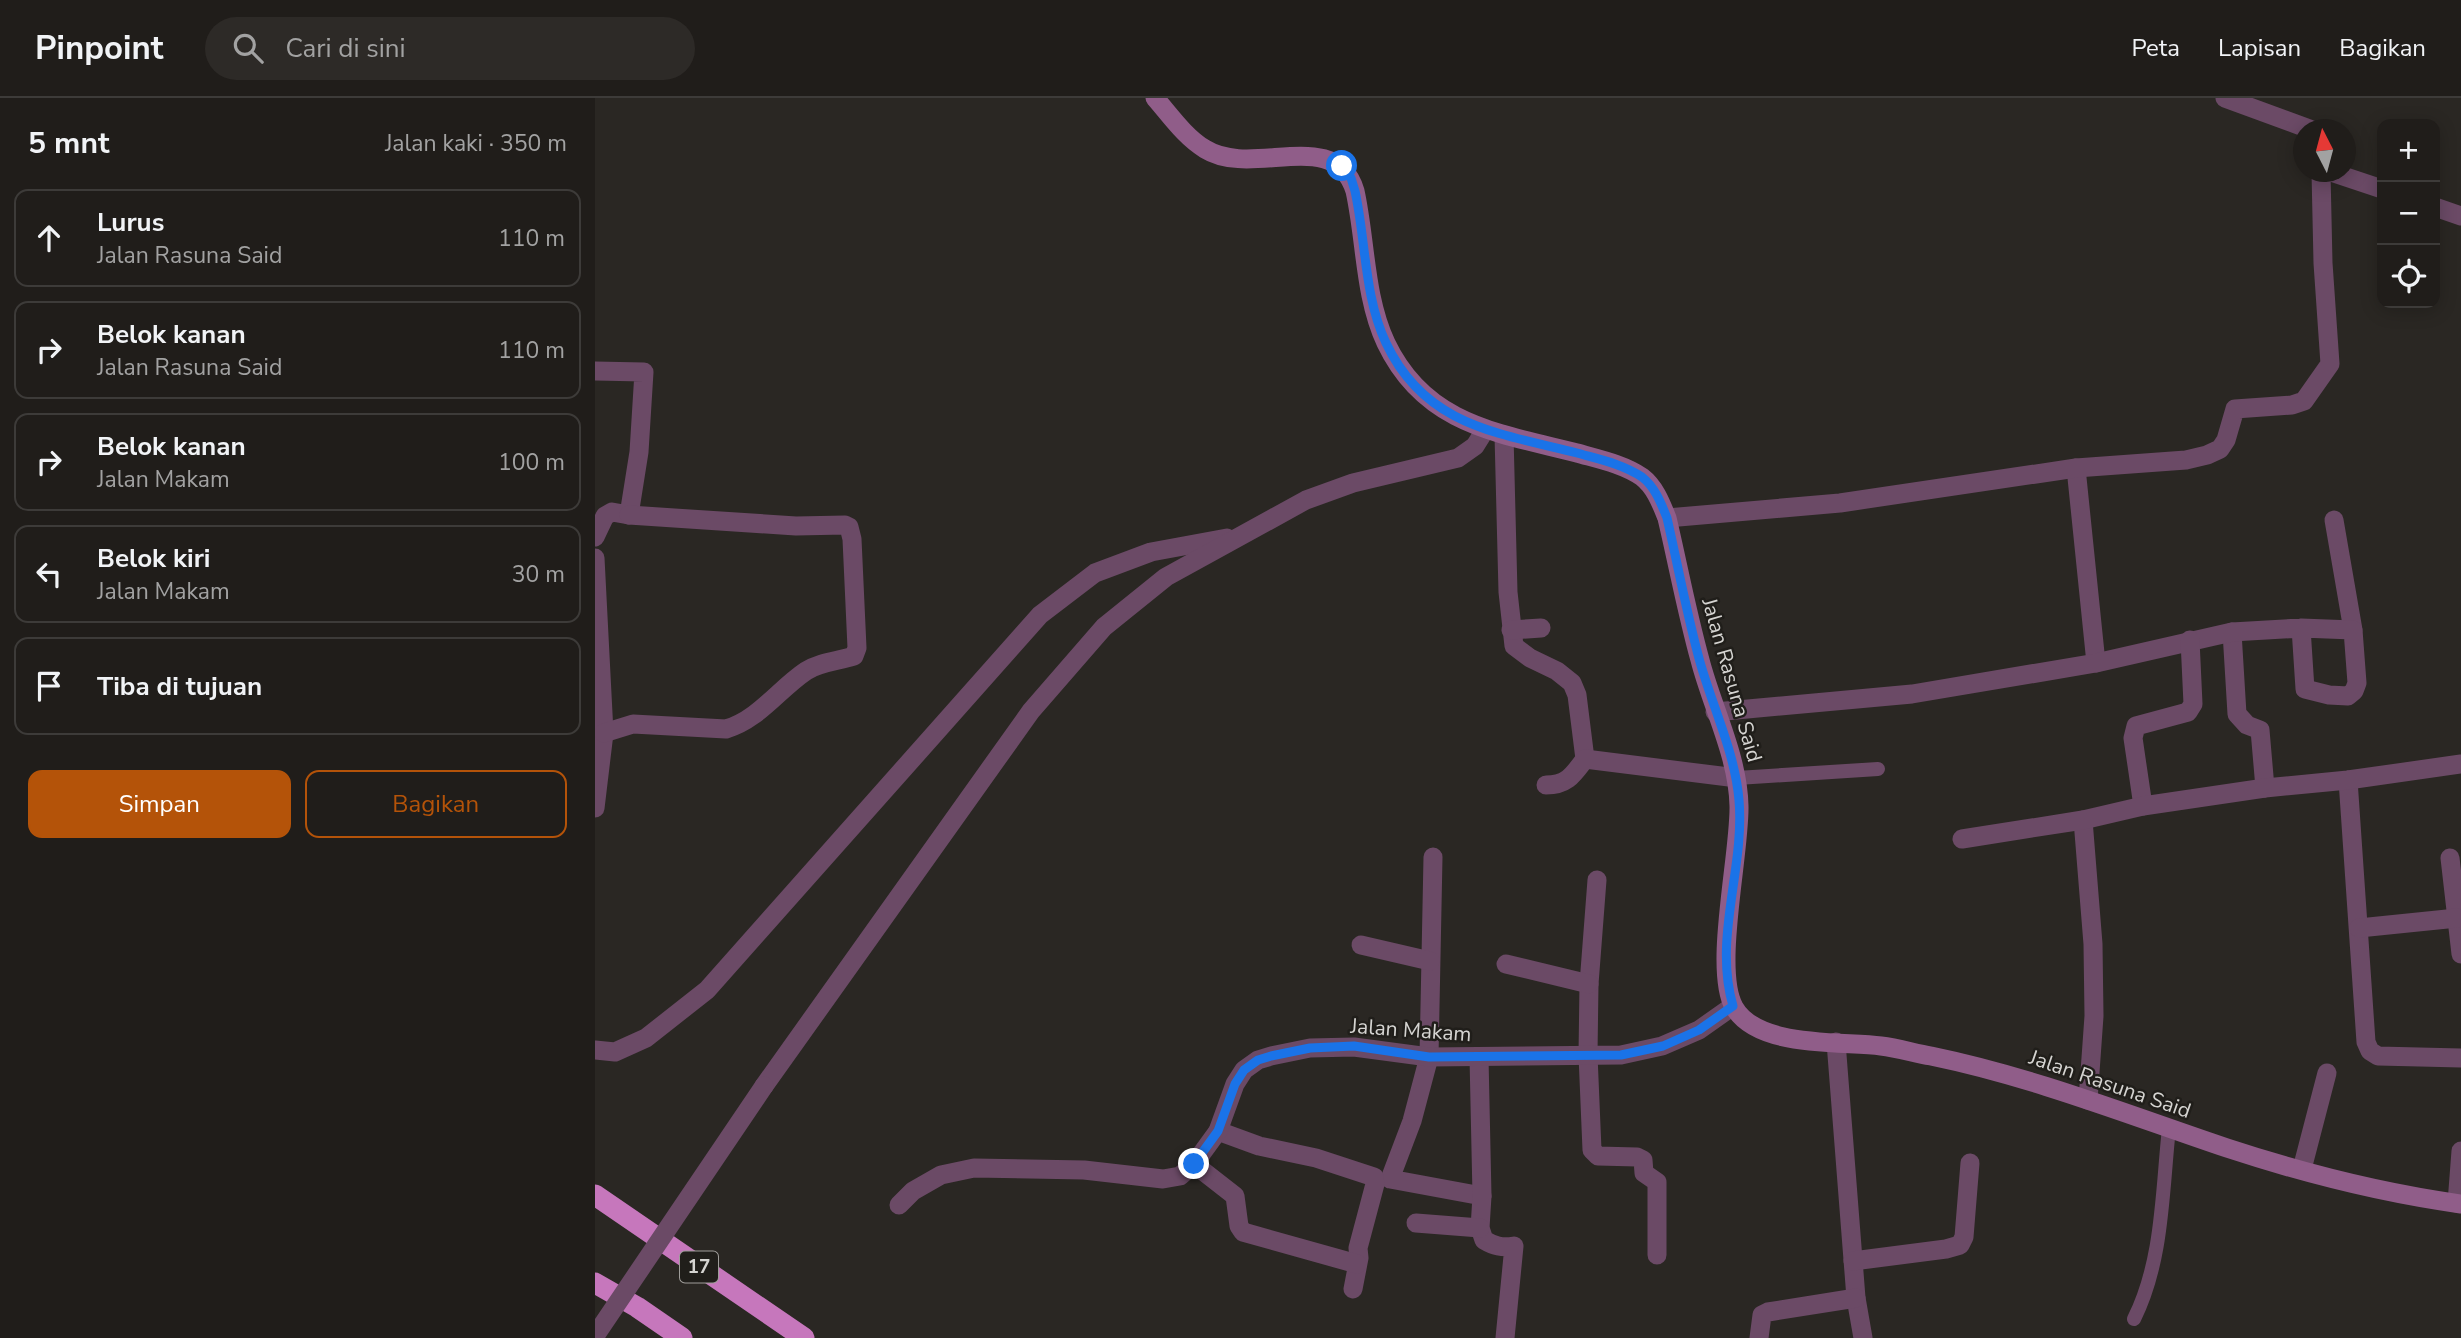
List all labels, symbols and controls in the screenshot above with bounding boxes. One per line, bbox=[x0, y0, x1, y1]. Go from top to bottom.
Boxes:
search box bbox=[205, 17, 695, 80]
text: Pinpoint bbox=[35, 26, 163, 71]
icon: search bbox=[229, 29, 267, 67]
text: Cari di sini bbox=[285, 31, 406, 66]
text: Peta bbox=[2131, 32, 2180, 64]
text: Lapisan bbox=[2218, 32, 2301, 64]
text: Bagikan bbox=[2339, 32, 2426, 64]
north arrow bbox=[2293, 119, 2356, 182]
map controls bbox=[2377, 119, 2440, 308]
button: + bbox=[2377, 119, 2440, 182]
text: 5 mnt bbox=[28, 123, 109, 164]
text: Jalan kaki · 350 m bbox=[385, 128, 567, 159]
route start bbox=[1326, 150, 1357, 181]
button: − bbox=[2377, 182, 2440, 245]
text: Lurus bbox=[97, 205, 164, 240]
icon: ahead bbox=[30, 219, 68, 257]
text: 110 m bbox=[498, 223, 565, 254]
text: Jalan Rasuna Said bbox=[97, 240, 282, 271]
button: locate bbox=[2377, 245, 2440, 308]
text: Belok kanan bbox=[97, 317, 246, 352]
icon: right bbox=[30, 331, 68, 369]
text: 110 m bbox=[498, 335, 565, 366]
text: Jalan Rasuna Said bbox=[97, 352, 282, 383]
text: Belok kanan bbox=[97, 429, 246, 464]
icon: right bbox=[30, 443, 68, 481]
text: 100 m bbox=[498, 447, 565, 478]
text: Jalan Makam bbox=[97, 464, 230, 495]
text: Belok kiri bbox=[97, 541, 210, 576]
icon: left bbox=[30, 555, 68, 593]
text: 30 m bbox=[512, 559, 565, 590]
text: Jalan Makam bbox=[97, 576, 230, 607]
street label: Jalan Rasuna Said bbox=[1695, 594, 1769, 765]
icon: arrive bbox=[30, 667, 68, 705]
text: Tiba di tujuan bbox=[97, 669, 262, 704]
button: Simpan bbox=[28, 770, 291, 838]
button: Bagikan bbox=[305, 770, 567, 838]
street label: Jalan Makam bbox=[1349, 1012, 1472, 1048]
street label: Jalan Rasuna Said bbox=[2024, 1043, 2195, 1125]
route end bbox=[1178, 1148, 1209, 1179]
road number: 17 bbox=[680, 1252, 718, 1282]

